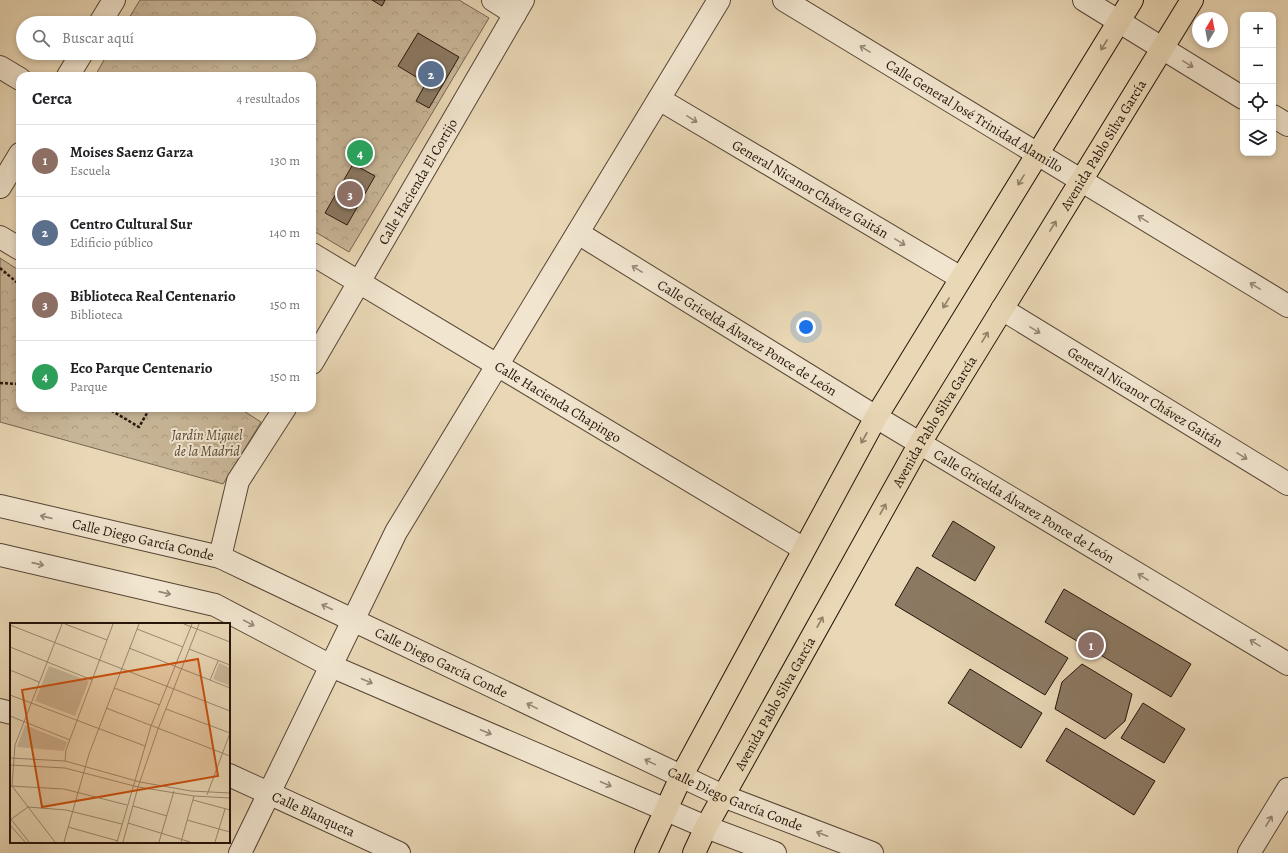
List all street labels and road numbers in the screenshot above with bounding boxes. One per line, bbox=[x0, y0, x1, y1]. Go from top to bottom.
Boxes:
street label: Calle General José Trinidad Alamillo bbox=[882, 55, 1067, 177]
street label: Avenida Pablo Silva García bbox=[1055, 76, 1151, 215]
street label: Calle Hacienda El Cortijo bbox=[373, 115, 462, 248]
street label: General Nicanor Chávez Gaitán bbox=[729, 135, 892, 243]
street label: Calle Gricelda Álvarez Ponce de León bbox=[654, 275, 841, 400]
street label: General Nicanor Chávez Gaitán bbox=[1064, 342, 1227, 452]
street label: Avenida Pablo Silva García bbox=[887, 352, 981, 492]
street label: Calle Hacienda Chapingo bbox=[491, 356, 625, 447]
street label: Calle Gricelda Álvarez Ponce de León bbox=[930, 444, 1118, 568]
street label: Calle Diego García Conde bbox=[70, 514, 216, 565]
street label: Calle Diego García Conde bbox=[372, 623, 511, 702]
street label: Avenida Pablo Silva García bbox=[729, 633, 820, 775]
street label: Calle Diego García Conde bbox=[664, 762, 806, 835]
street label: Calle Blanqueta bbox=[269, 786, 359, 841]

